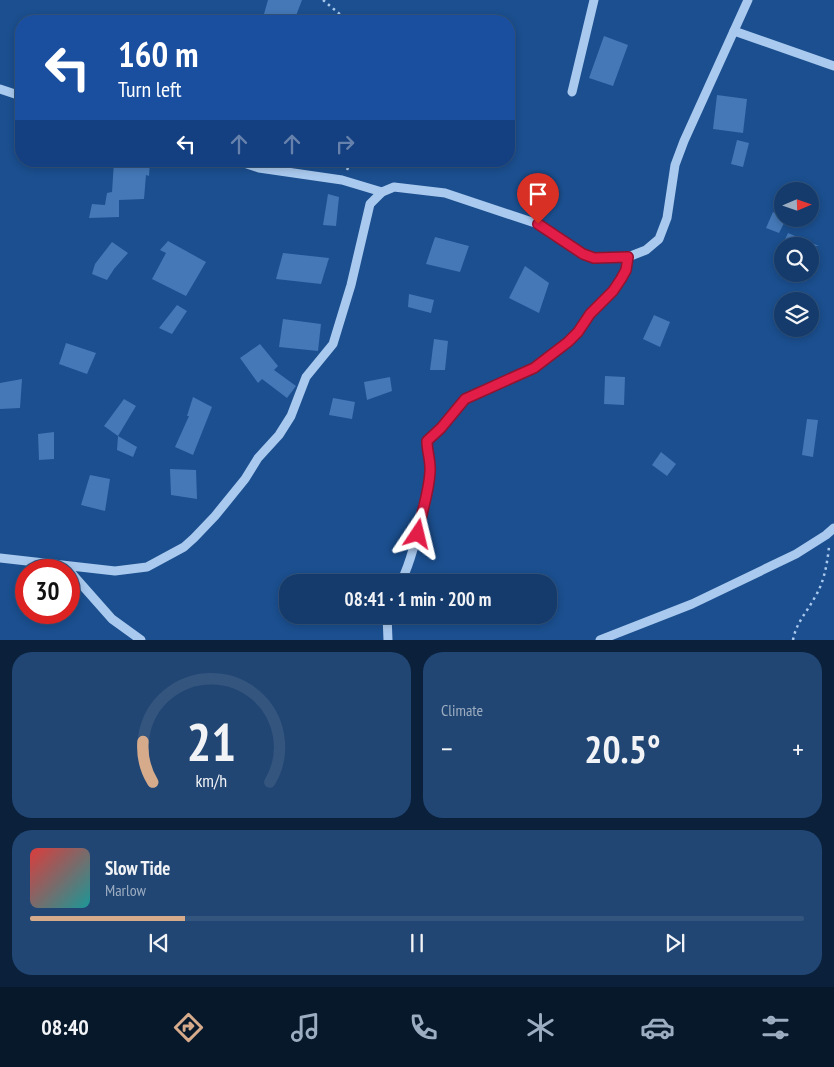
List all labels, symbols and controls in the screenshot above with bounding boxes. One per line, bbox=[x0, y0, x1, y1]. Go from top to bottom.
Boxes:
text: 160 m bbox=[118, 31, 199, 77]
icon: left bbox=[35, 35, 100, 100]
text: Turn left bbox=[118, 75, 182, 103]
icon: left bbox=[172, 130, 200, 158]
icon: ahead bbox=[225, 130, 253, 158]
icon: ahead bbox=[278, 130, 306, 158]
icon: right bbox=[331, 130, 359, 158]
pin bbox=[517, 173, 559, 224]
icon: arrive bbox=[524, 180, 552, 208]
north arrow bbox=[774, 182, 819, 228]
map controls bbox=[774, 182, 819, 337]
button: search bbox=[774, 237, 819, 282]
button: layers bbox=[774, 292, 819, 337]
position arrow bbox=[391, 507, 443, 559]
speed limit sign: 30 bbox=[15, 559, 80, 624]
text: 08:41 · 1 min · 200 m bbox=[345, 587, 491, 611]
text: Climate bbox=[441, 700, 483, 720]
text: 21 bbox=[187, 708, 236, 775]
text: 20.5° bbox=[584, 724, 661, 773]
text: − bbox=[441, 730, 453, 767]
text: + bbox=[792, 730, 804, 767]
text: km/h bbox=[196, 769, 227, 792]
text: Slow Tide bbox=[105, 856, 170, 880]
text: Marlow bbox=[105, 880, 146, 900]
icon: previous bbox=[145, 929, 173, 957]
icon: pause bbox=[403, 929, 431, 957]
icon: next bbox=[661, 929, 689, 957]
icon: directions bbox=[171, 1010, 206, 1045]
icon: music bbox=[288, 1010, 323, 1045]
icon: phone bbox=[406, 1010, 441, 1045]
icon: climate bbox=[523, 1010, 558, 1045]
icon: car bbox=[640, 1010, 675, 1045]
icon: filters bbox=[758, 1010, 793, 1045]
text: 08:40 bbox=[41, 1013, 89, 1041]

